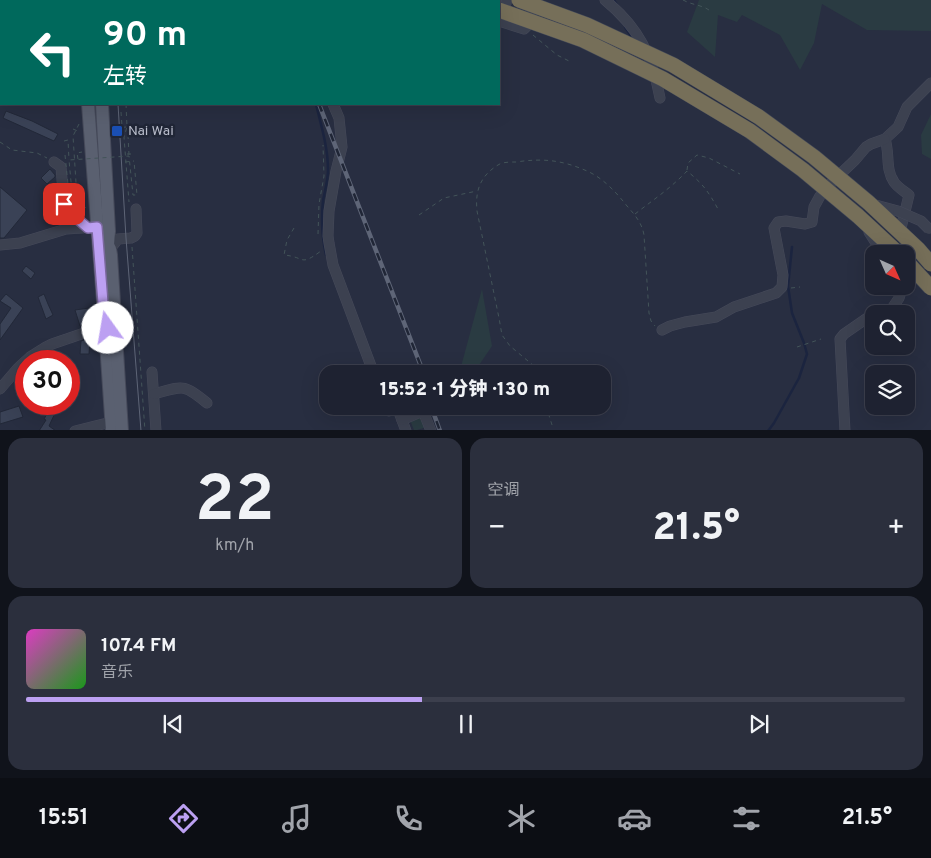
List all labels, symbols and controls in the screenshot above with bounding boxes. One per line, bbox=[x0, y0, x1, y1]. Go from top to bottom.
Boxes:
text: 90 m bbox=[103, 14, 187, 58]
icon: left bbox=[20, 20, 85, 85]
text: 左转 bbox=[103, 64, 147, 91]
place label: Nai Wai bbox=[128, 123, 174, 140]
marker: Nai Wai bbox=[110, 124, 124, 138]
pin bbox=[43, 183, 85, 225]
icon: arrive bbox=[50, 190, 78, 218]
north arrow bbox=[865, 245, 915, 295]
map controls bbox=[865, 245, 915, 415]
position arrow bbox=[81, 301, 133, 353]
button: search bbox=[865, 305, 915, 355]
speed limit sign: 30 bbox=[15, 350, 80, 415]
button: layers bbox=[865, 365, 915, 415]
text: 15:52 · 1 分钟 · 130 m bbox=[380, 378, 550, 402]
text: 22 bbox=[195, 462, 275, 544]
text: 空调 bbox=[488, 481, 520, 501]
text: 21.5° bbox=[652, 505, 740, 554]
text: − bbox=[488, 511, 506, 547]
text: + bbox=[887, 511, 905, 547]
text: km/h bbox=[215, 536, 254, 556]
text: 107.4 FM bbox=[101, 634, 176, 658]
text: 音乐 bbox=[101, 663, 133, 683]
icon: previous bbox=[159, 710, 187, 738]
icon: pause bbox=[452, 710, 480, 738]
icon: next bbox=[745, 710, 773, 738]
icon: directions bbox=[166, 801, 201, 836]
icon: music bbox=[279, 801, 314, 836]
icon: phone bbox=[391, 801, 426, 836]
icon: climate bbox=[504, 801, 539, 836]
icon: car bbox=[617, 801, 652, 836]
icon: filters bbox=[729, 801, 764, 836]
text: 15:51 bbox=[39, 805, 89, 832]
text: 21.5° bbox=[842, 805, 892, 832]

